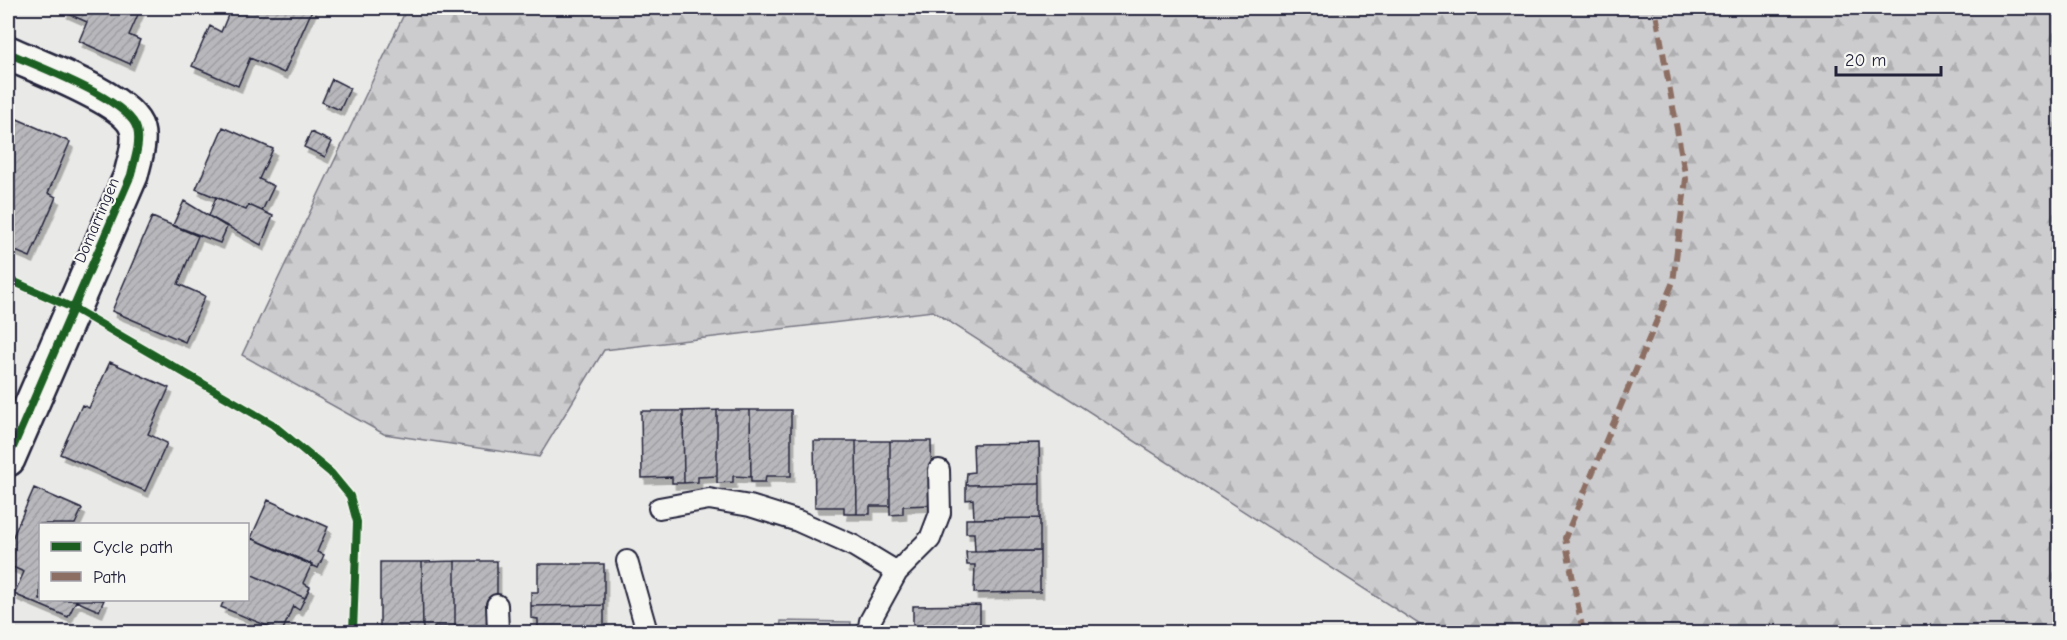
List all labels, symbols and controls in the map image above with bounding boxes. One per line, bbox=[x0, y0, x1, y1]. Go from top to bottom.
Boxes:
scale bar bbox=[1836, 39, 1941, 77]
text: 20 m bbox=[1845, 50, 1886, 71]
street label: Domarringen bbox=[71, 175, 123, 266]
legend bbox=[39, 523, 249, 601]
text: Cycle path bbox=[93, 537, 173, 558]
text: Path bbox=[93, 567, 126, 588]

